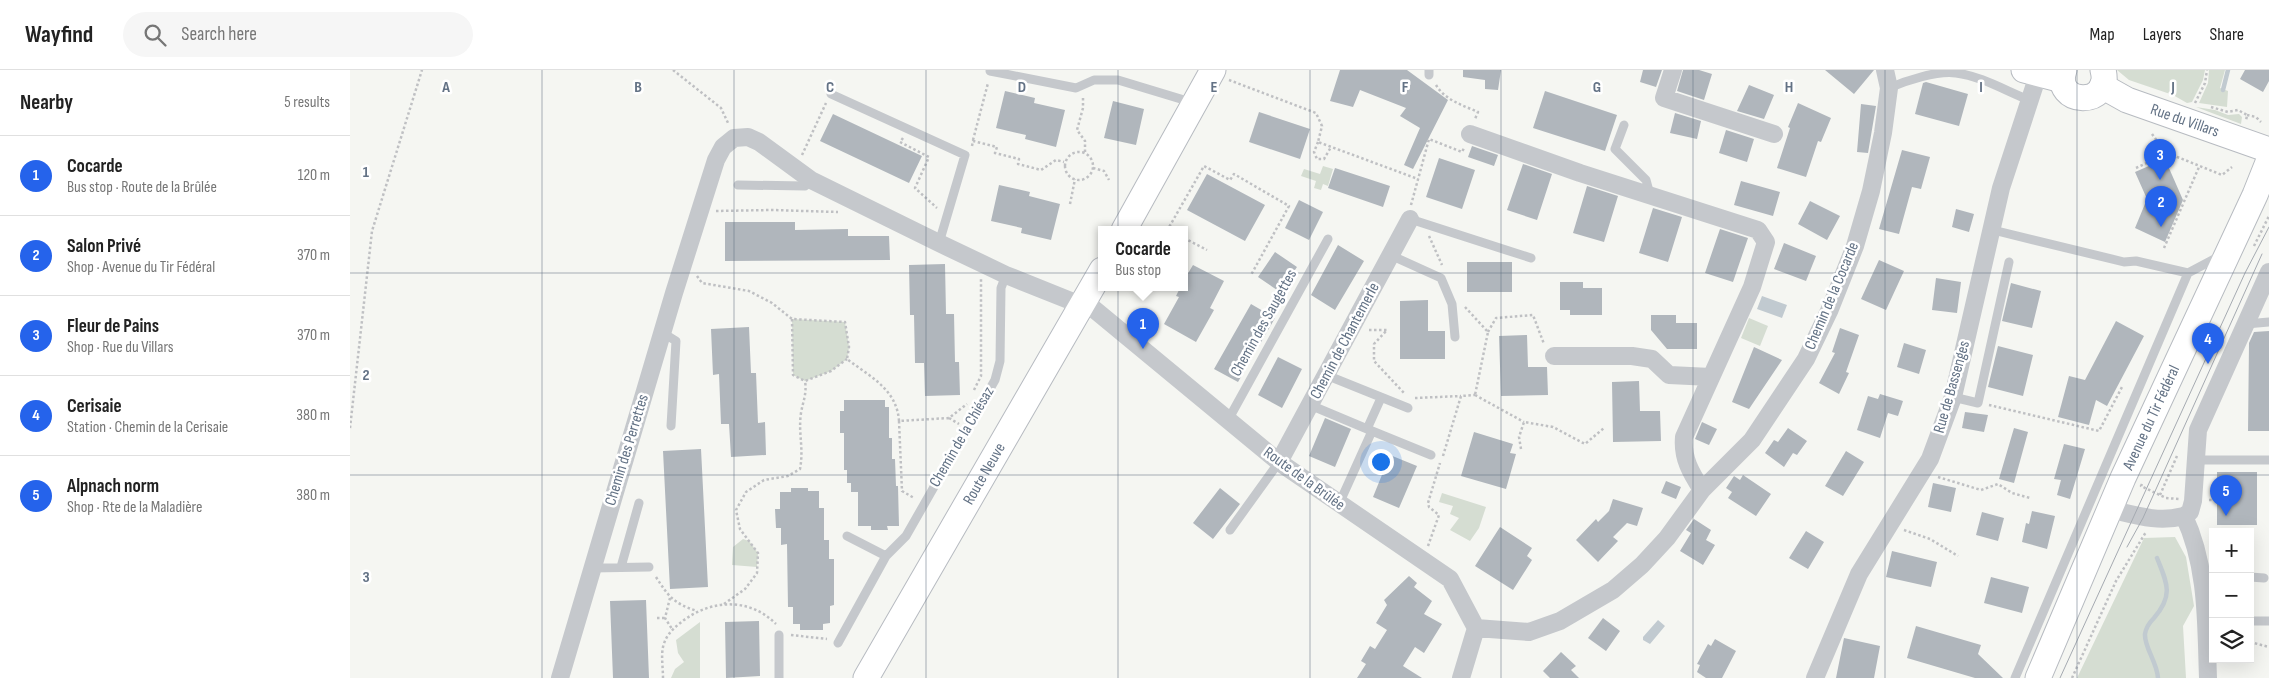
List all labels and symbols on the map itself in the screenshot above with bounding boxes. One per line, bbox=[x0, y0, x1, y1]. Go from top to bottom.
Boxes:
text: A bbox=[441, 78, 450, 97]
text: B bbox=[634, 78, 642, 97]
text: C bbox=[826, 78, 834, 97]
text: D bbox=[1018, 78, 1026, 97]
text: E bbox=[1211, 78, 1218, 97]
text: F bbox=[1402, 78, 1409, 97]
text: G bbox=[1593, 78, 1601, 97]
text: H bbox=[1785, 78, 1793, 97]
text: I bbox=[1979, 78, 1983, 97]
text: J bbox=[2170, 78, 2175, 97]
street label: Rue du Villars bbox=[2148, 100, 2222, 141]
pin: 3 bbox=[2144, 139, 2176, 180]
text: 1 bbox=[363, 163, 370, 182]
pin: 2 bbox=[2145, 186, 2177, 227]
street label: Chemin de la Cocarde bbox=[1801, 239, 1863, 353]
street label: Chemin des Saugettes bbox=[1227, 266, 1301, 380]
street label: Chemin de Chantemerle bbox=[1306, 280, 1384, 402]
pin: 1 bbox=[1127, 308, 1159, 349]
pin: 4 bbox=[2192, 323, 2224, 364]
street label: Rue de Bassenges bbox=[1930, 338, 1974, 435]
street label: Avenue du Tir Fédéral bbox=[2118, 362, 2184, 474]
text: 2 bbox=[362, 366, 370, 385]
street label: Chemin de la Chiésaz bbox=[926, 383, 999, 491]
street label: Chemin des Perrettes bbox=[601, 392, 653, 508]
street label: Route Neuve bbox=[959, 439, 1009, 508]
street label: Route de la Brûlée bbox=[1260, 443, 1348, 515]
your location bbox=[1368, 449, 1394, 475]
pin: 5 bbox=[2210, 475, 2242, 516]
text: 3 bbox=[362, 568, 370, 587]

